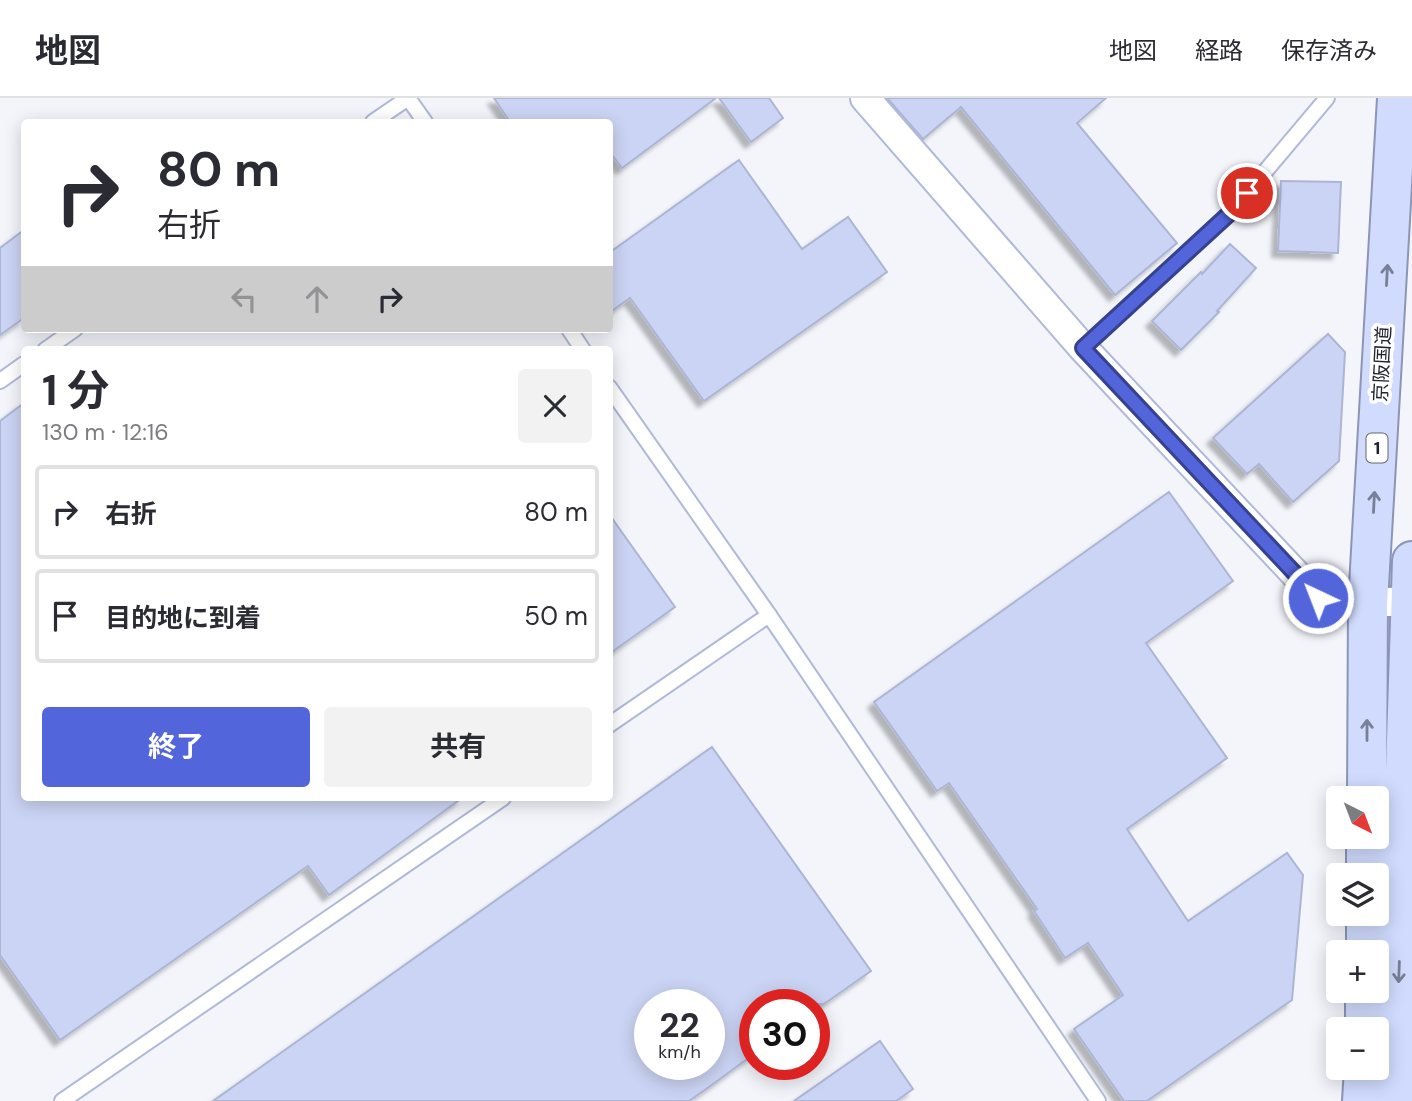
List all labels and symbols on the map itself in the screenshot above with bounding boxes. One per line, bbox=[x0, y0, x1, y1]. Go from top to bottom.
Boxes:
pin bbox=[1217, 163, 1277, 223]
one-way arrow bbox=[1381, 265, 1394, 287]
street label: 京阪国道 bbox=[1368, 325, 1396, 403]
road number: 1 bbox=[1366, 434, 1388, 462]
one-way arrow bbox=[1368, 492, 1381, 514]
position arrow bbox=[1281, 561, 1355, 635]
one-way arrow bbox=[1360, 719, 1374, 742]
north arrow bbox=[1326, 786, 1390, 849]
one-way arrow bbox=[1392, 960, 1405, 983]
speed limit sign: 30 bbox=[739, 989, 830, 1080]

